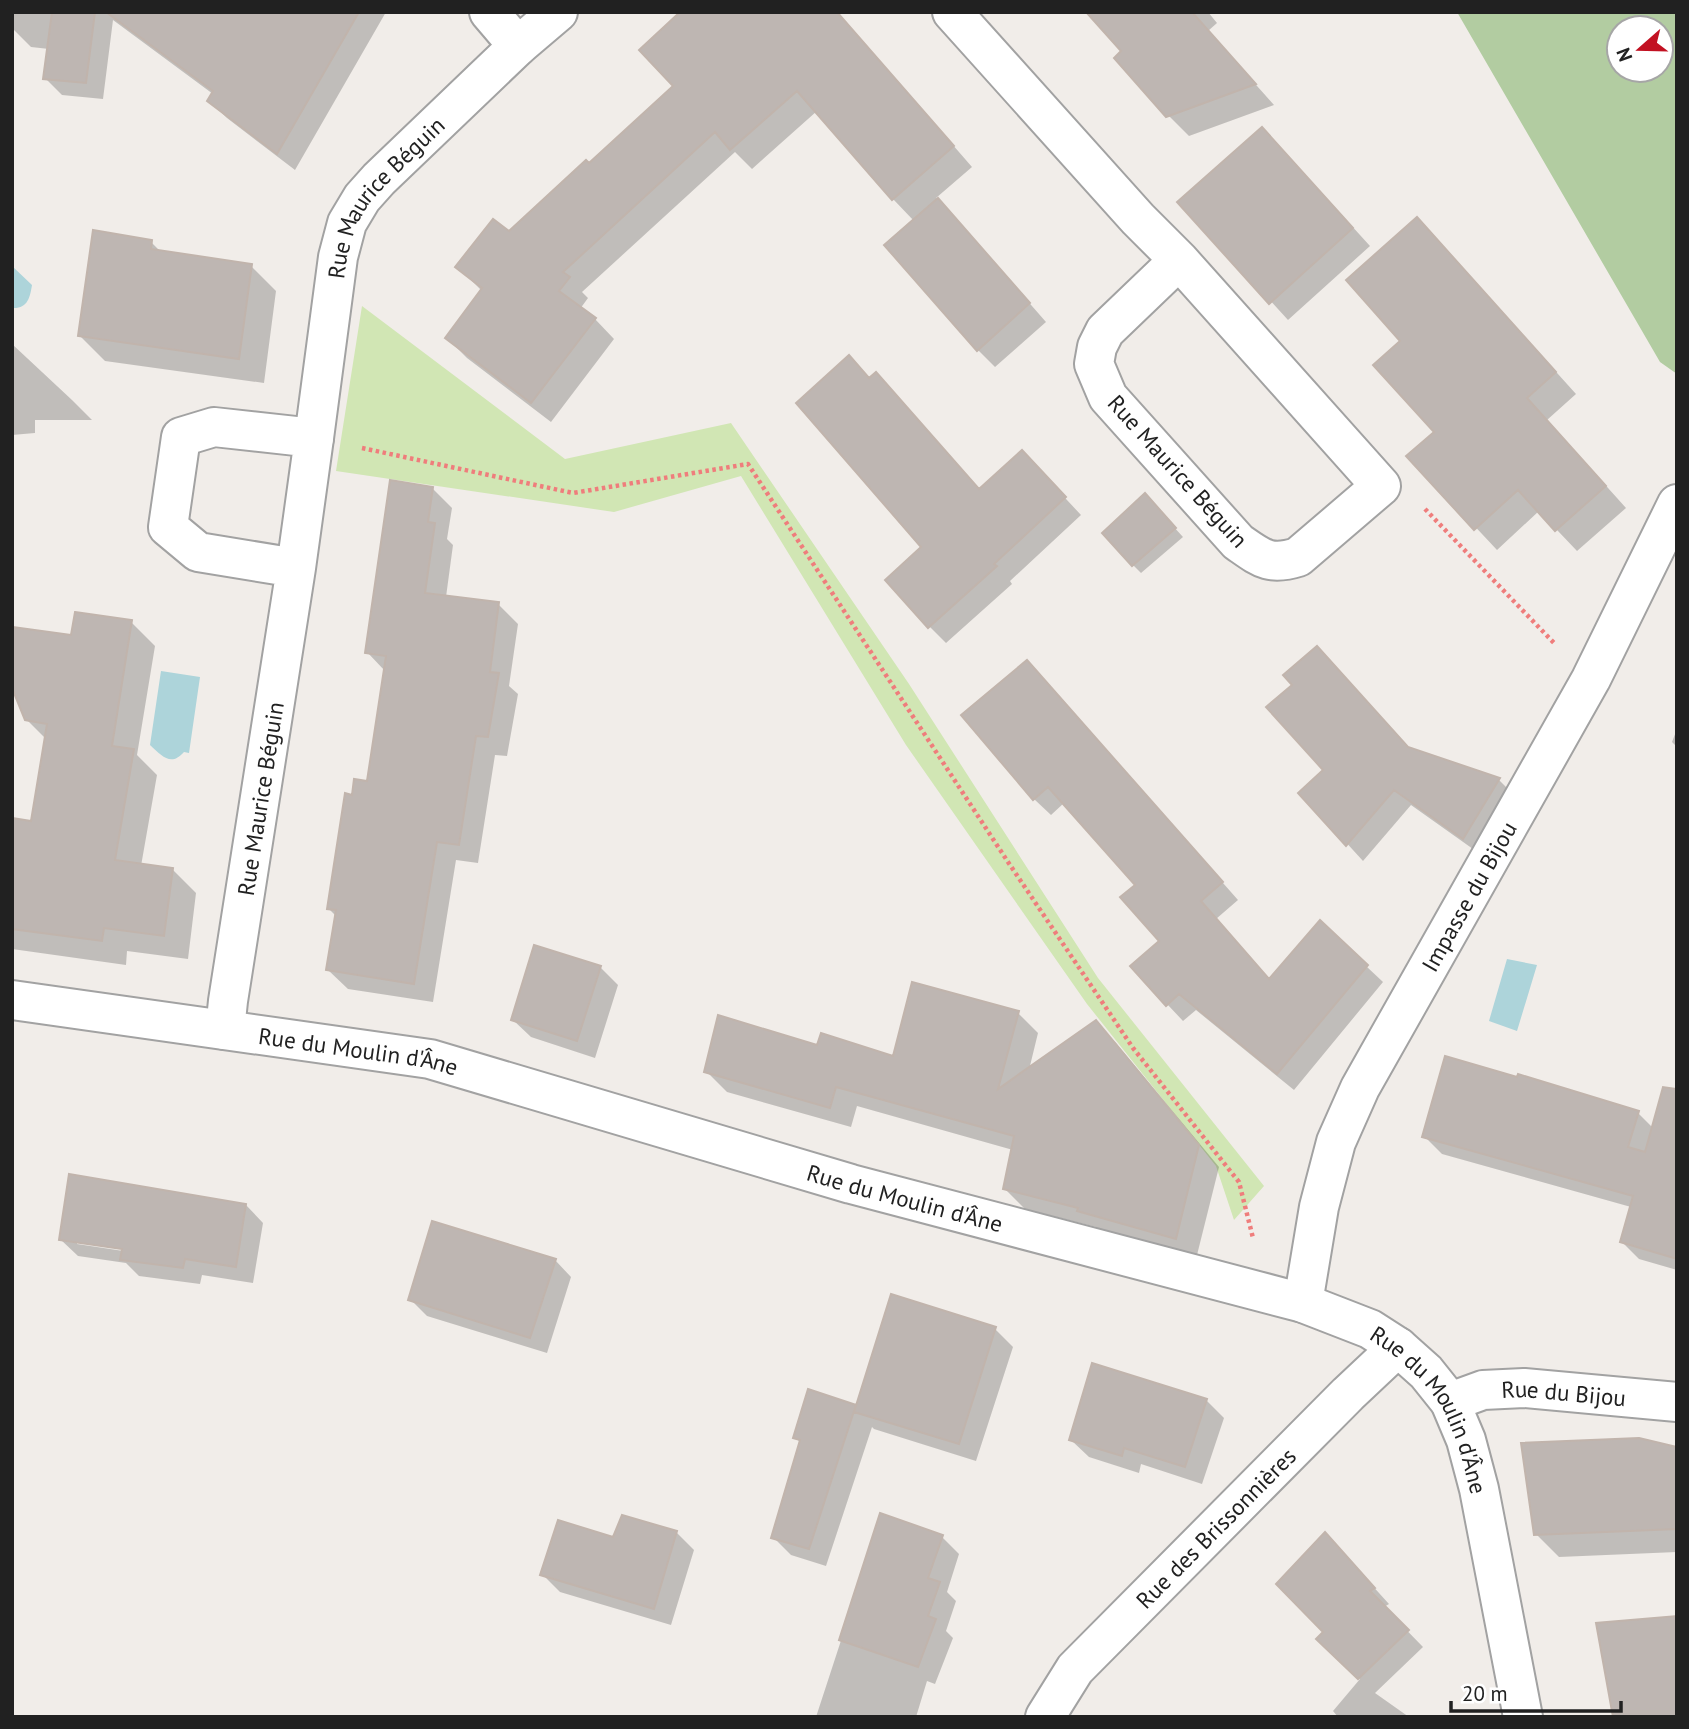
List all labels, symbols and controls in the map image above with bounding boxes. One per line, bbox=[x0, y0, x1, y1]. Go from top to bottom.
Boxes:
north arrow bbox=[1605, 14, 1675, 84]
text: N bbox=[1611, 45, 1637, 65]
street label: Rue Maurice Béguin bbox=[321, 110, 450, 280]
street label: Rue Maurice Béguin bbox=[1102, 389, 1254, 553]
street label: Rue Maurice Béguin bbox=[230, 700, 289, 898]
street label: Impasse du Bijou bbox=[1414, 816, 1522, 976]
street label: Rue du Moulin d'Âne bbox=[257, 1020, 462, 1081]
street label: Rue du Moulin d'Âne bbox=[804, 1157, 1006, 1238]
street label: Rue du Moulin d'Âne bbox=[1365, 1319, 1494, 1497]
street label: Rue du Bijou bbox=[1501, 1373, 1627, 1412]
street label: Rue des Brissonnières bbox=[1129, 1441, 1302, 1614]
scale bar bbox=[1451, 1670, 1621, 1714]
text: 20 m bbox=[1462, 1680, 1508, 1707]

